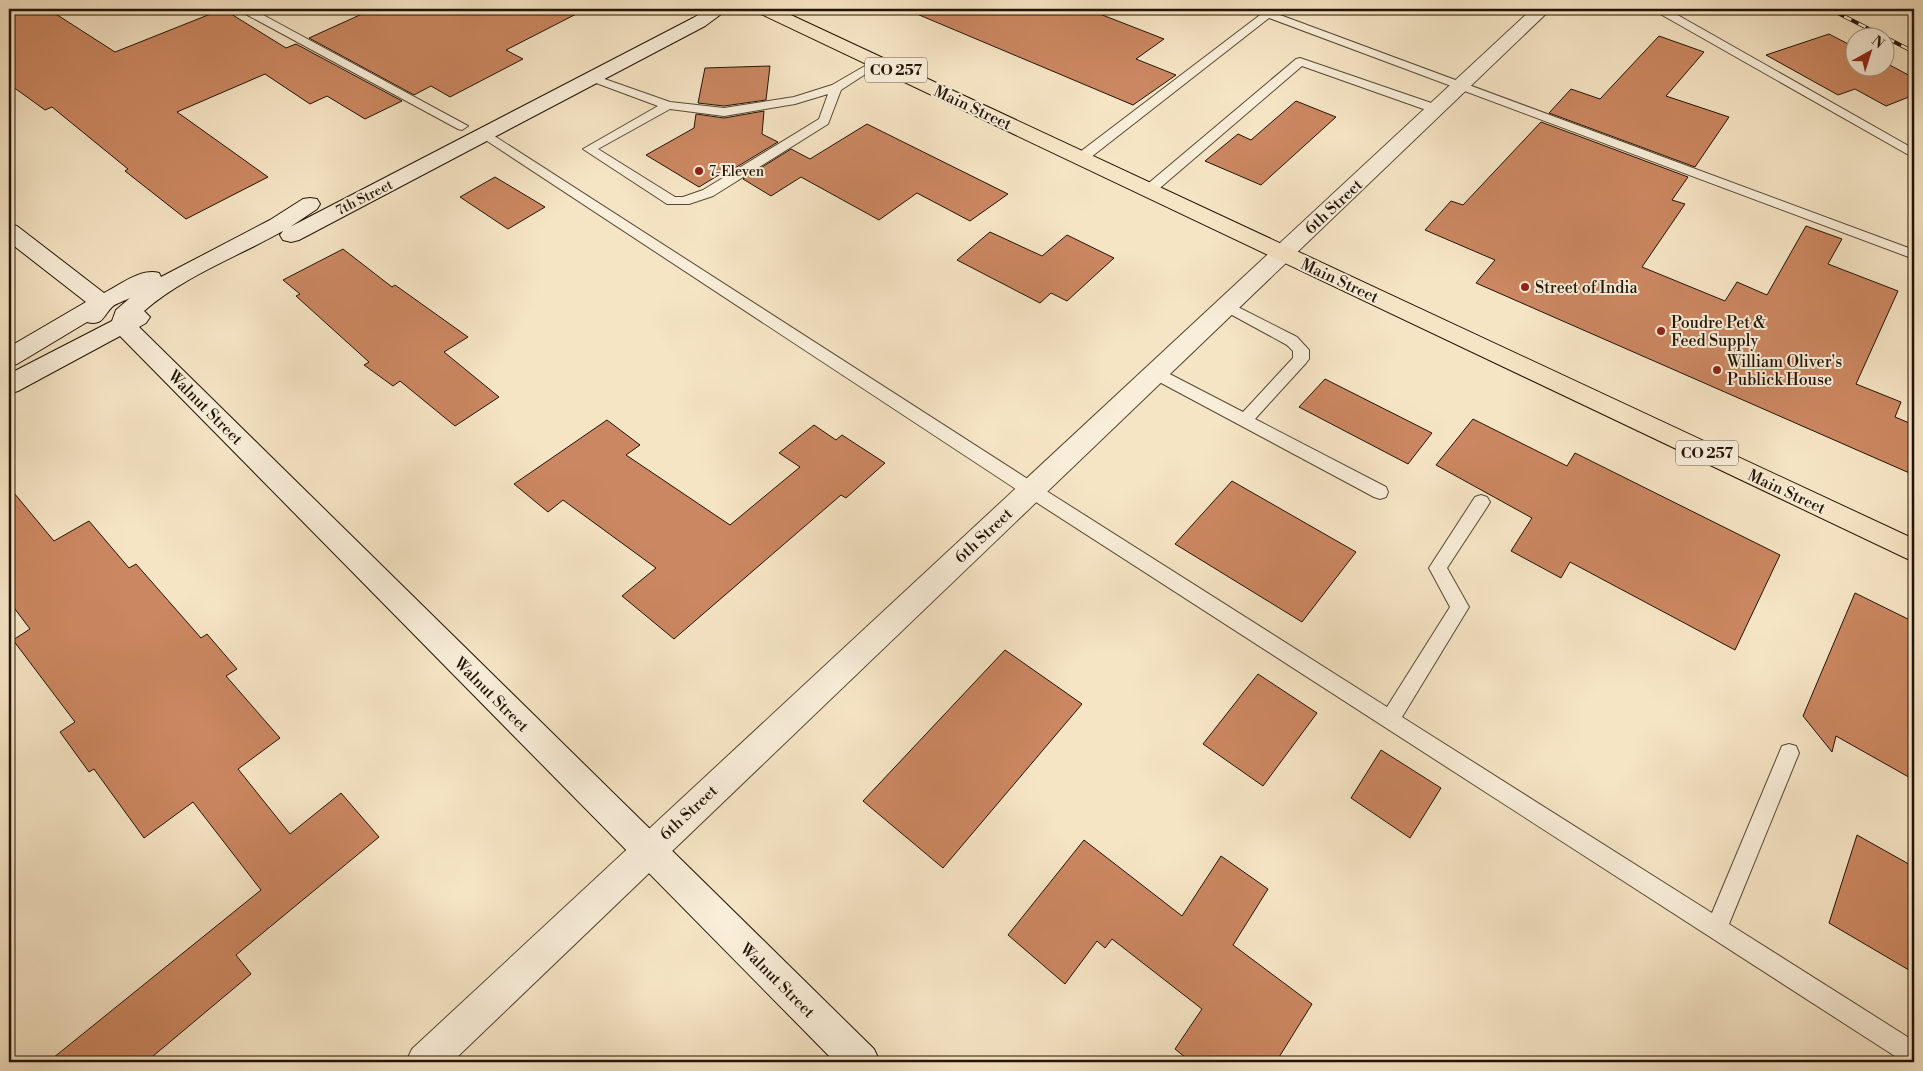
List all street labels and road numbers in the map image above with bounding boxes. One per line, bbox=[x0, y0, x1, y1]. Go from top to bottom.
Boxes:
road number: CO 257 bbox=[865, 58, 927, 82]
street label: Main Street bbox=[930, 81, 1015, 135]
street label: 6th Street bbox=[1301, 175, 1367, 239]
street label: 7th Street bbox=[333, 176, 396, 220]
street label: Main Street bbox=[1297, 254, 1382, 308]
street label: Walnut Street bbox=[163, 365, 247, 449]
road number: CO 257 bbox=[1676, 440, 1738, 466]
street label: Main Street bbox=[1744, 465, 1829, 519]
street label: 6th Street bbox=[951, 504, 1017, 568]
street label: Walnut Street bbox=[449, 652, 533, 736]
street label: 6th Street bbox=[656, 781, 722, 845]
street label: Walnut Street bbox=[735, 938, 819, 1022]

